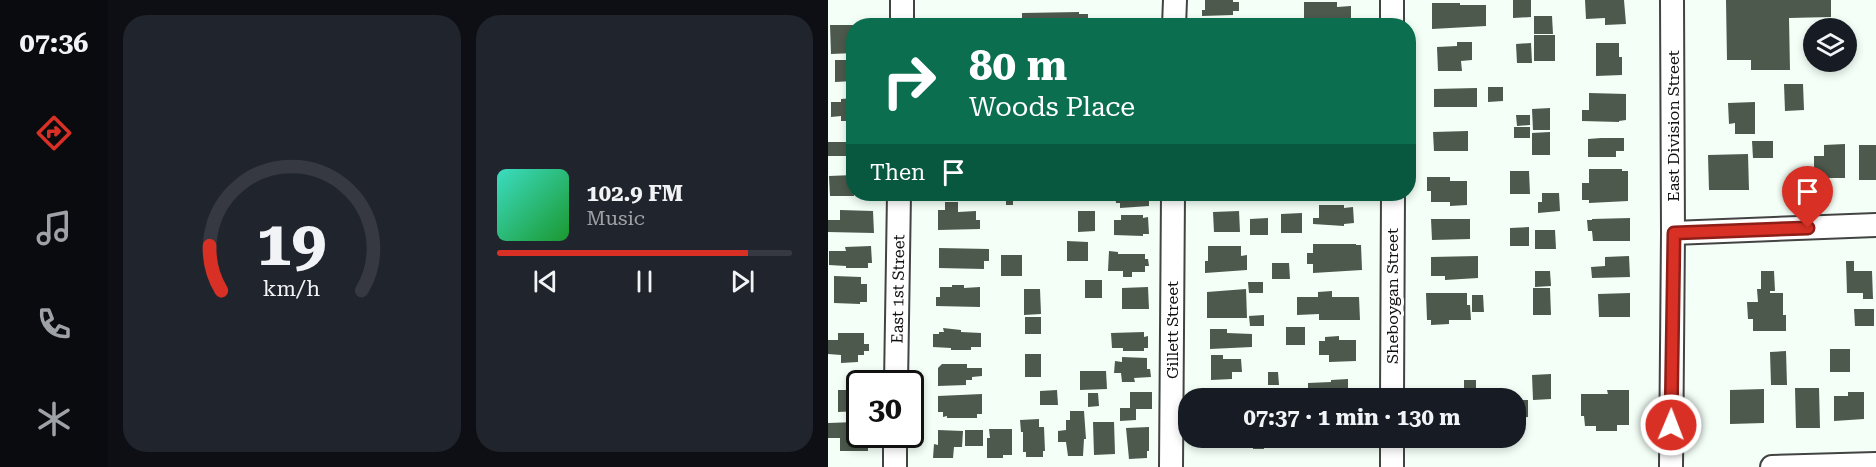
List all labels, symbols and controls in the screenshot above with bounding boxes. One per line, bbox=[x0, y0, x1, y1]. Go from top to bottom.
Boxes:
map controls bbox=[1803, 18, 1857, 72]
button: layers bbox=[1803, 18, 1857, 72]
text: 07:36 bbox=[20, 27, 88, 59]
text: 80 m bbox=[969, 41, 1067, 90]
icon: right bbox=[870, 42, 948, 120]
street label: East Division Street bbox=[1664, 50, 1683, 202]
text: Woods Place bbox=[969, 91, 1135, 123]
icon: directions bbox=[33, 112, 75, 154]
icon: arrive bbox=[937, 156, 970, 189]
text: Then bbox=[870, 160, 925, 185]
pin bbox=[1782, 166, 1833, 228]
icon: arrive bbox=[1791, 175, 1824, 208]
text: 102.9 FM bbox=[587, 181, 683, 206]
text: Music bbox=[587, 206, 645, 230]
icon: music bbox=[33, 207, 75, 249]
text: 19 bbox=[257, 207, 327, 280]
street label: Sheboygan Street bbox=[1383, 228, 1402, 364]
street label: East 1st Street bbox=[888, 234, 908, 344]
icon: previous bbox=[529, 265, 562, 298]
icon: pause bbox=[628, 265, 661, 298]
icon: next bbox=[726, 265, 759, 298]
text: km/h bbox=[263, 276, 321, 301]
street label: Gillett Street bbox=[1163, 281, 1182, 379]
icon: phone bbox=[33, 303, 75, 345]
speed limit sign: 30 bbox=[846, 370, 924, 448]
position arrow bbox=[1639, 393, 1703, 457]
icon: climate bbox=[33, 398, 75, 440]
text: 07:37 · 1 min · 130 m bbox=[1243, 405, 1461, 430]

